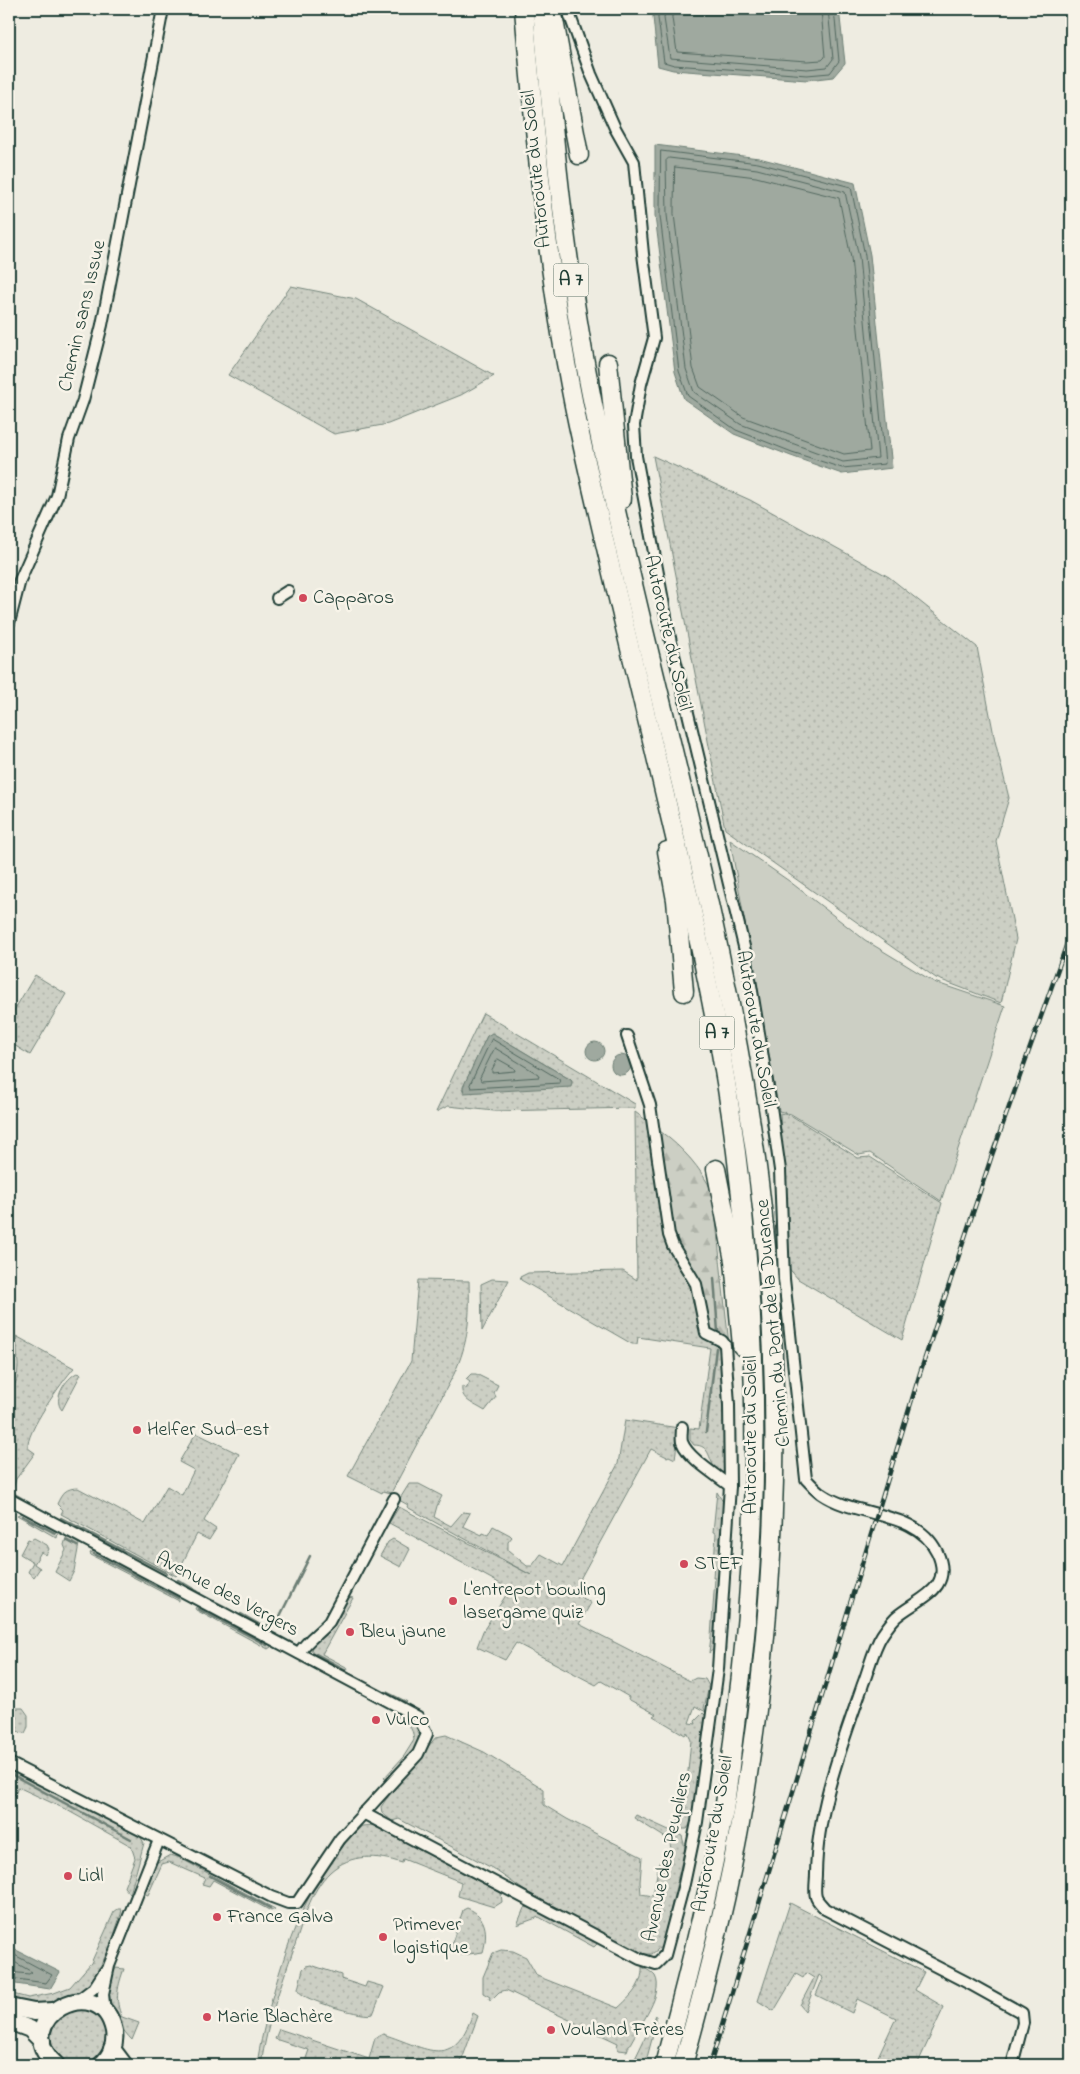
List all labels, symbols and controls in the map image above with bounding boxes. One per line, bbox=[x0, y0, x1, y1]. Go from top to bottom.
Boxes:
street label: Autoroute du Soleil bbox=[514, 88, 560, 250]
street label: Chemin sans Issue bbox=[51, 237, 115, 395]
road number: A 7 bbox=[554, 264, 588, 296]
street label: Autoroute du Soleil bbox=[635, 552, 699, 714]
place label: Capparos bbox=[313, 584, 394, 613]
marker: Capparos bbox=[297, 592, 309, 604]
street label: Autoroute du Soleil bbox=[727, 948, 783, 1110]
road number: A 7 bbox=[700, 1016, 734, 1050]
street label: Chemin du Pont de la Durance bbox=[749, 1198, 799, 1448]
street label: Autoroute du Soleil bbox=[737, 1355, 766, 1515]
place label: Helfer Sud-est bbox=[147, 1416, 269, 1445]
marker: Helfer Sud-est bbox=[131, 1424, 143, 1436]
street label: Avenue des Vergers bbox=[149, 1545, 304, 1646]
place label: STEF bbox=[694, 1550, 743, 1579]
marker: STEF bbox=[678, 1558, 690, 1570]
place label: L'entrepot bowling lasergame quiz bbox=[463, 1576, 606, 1629]
marker: L'entrepot bowling lasergame quiz bbox=[447, 1595, 459, 1607]
place label: Bleu jaune bbox=[359, 1618, 446, 1647]
marker: Bleu jaune bbox=[344, 1626, 356, 1638]
place label: Vulco bbox=[385, 1706, 429, 1735]
marker: Vulco bbox=[370, 1714, 382, 1726]
street label: Autoroute du Soleil bbox=[686, 1753, 742, 1915]
street label: Avenue des Peupliers bbox=[636, 1769, 700, 1945]
place label: Lidl bbox=[78, 1862, 104, 1891]
marker: Lidl bbox=[62, 1870, 74, 1882]
place label: France Galva bbox=[226, 1903, 333, 1932]
marker: France Galva bbox=[211, 1911, 223, 1923]
place label: Primever logistique bbox=[393, 1911, 469, 1964]
marker: Primever logistique bbox=[377, 1931, 389, 1943]
place label: Marie Blachère bbox=[217, 2003, 333, 2032]
marker: Marie Blachère bbox=[201, 2011, 213, 2023]
place label: Vouland Frères bbox=[560, 2016, 684, 2045]
marker: Vouland Frères bbox=[545, 2024, 557, 2036]

